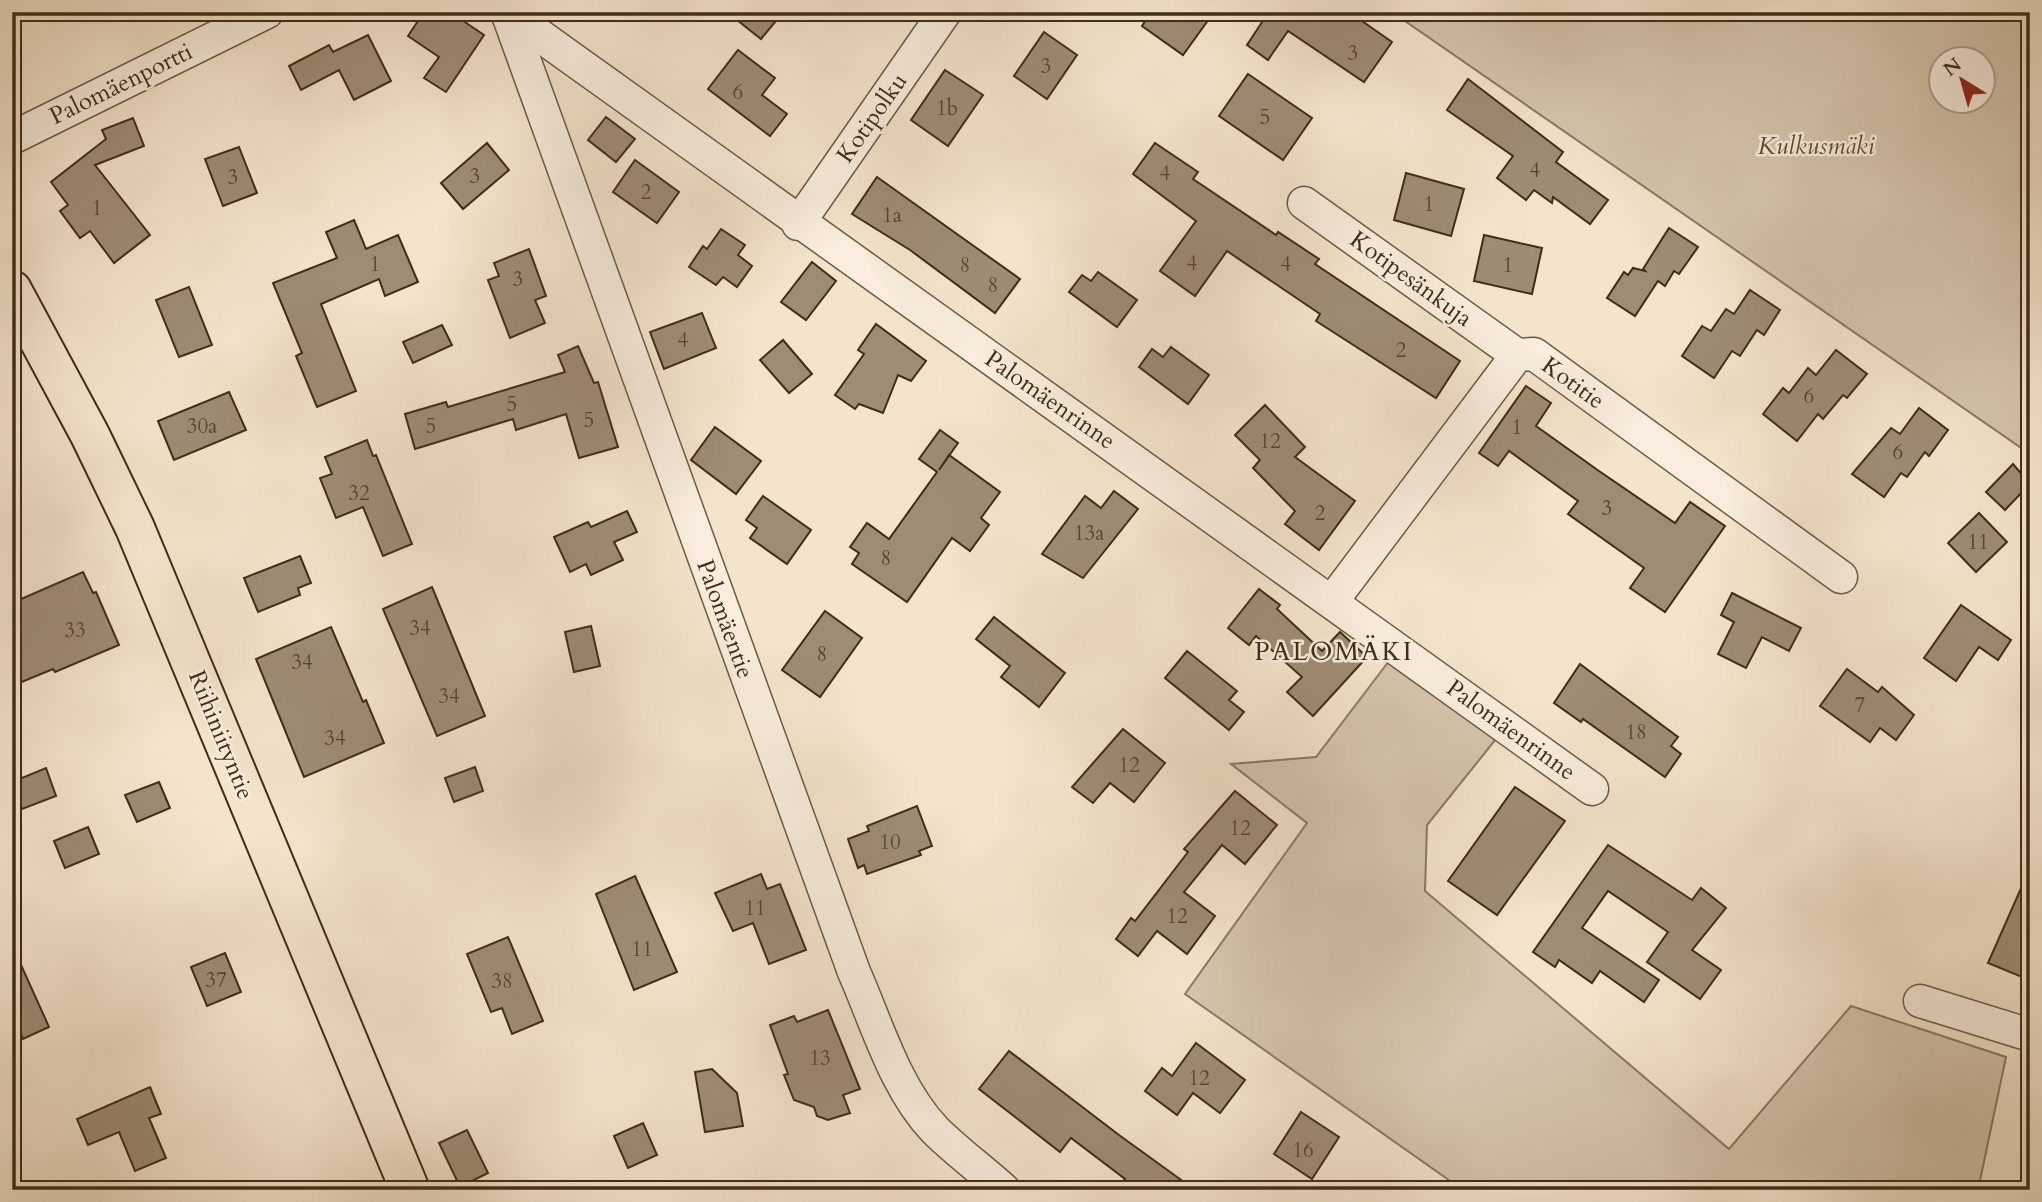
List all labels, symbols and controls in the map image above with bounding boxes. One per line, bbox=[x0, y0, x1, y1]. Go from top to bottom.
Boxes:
street label: Palomäenportti bbox=[44, 35, 198, 133]
house number: 3 bbox=[1348, 39, 1358, 68]
north arrow bbox=[1926, 46, 1996, 116]
house number: 3 bbox=[1041, 52, 1051, 81]
text: N bbox=[1938, 52, 1967, 83]
street label: Kotipolku bbox=[829, 66, 915, 170]
house number: 6 bbox=[733, 78, 743, 107]
house number: 1b bbox=[936, 94, 958, 123]
house number: 5 bbox=[1260, 103, 1270, 132]
park label: Kulkusmäki bbox=[1758, 130, 1875, 163]
house number: 4 bbox=[1530, 156, 1541, 185]
house number: 4 bbox=[1160, 159, 1171, 188]
house number: 3 bbox=[470, 162, 480, 191]
house number: 3 bbox=[228, 163, 238, 192]
house number: 2 bbox=[641, 178, 652, 207]
house number: 1 bbox=[1424, 190, 1434, 219]
house number: 1 bbox=[92, 194, 102, 223]
house number: 1a bbox=[882, 201, 902, 230]
street label: Kotipesänkuja bbox=[1343, 223, 1480, 335]
house number: 4 bbox=[1187, 249, 1198, 278]
house number: 1 bbox=[370, 250, 380, 279]
house number: 4 bbox=[1281, 250, 1292, 279]
house number: 8 bbox=[960, 251, 970, 280]
house number: 1 bbox=[1503, 251, 1513, 280]
house number: 3 bbox=[513, 265, 523, 294]
house number: 8 bbox=[988, 271, 998, 300]
house number: 4 bbox=[678, 326, 689, 355]
house number: 2 bbox=[1396, 336, 1407, 365]
street label: Palomäenrinne bbox=[978, 343, 1122, 457]
street label: Kotitie bbox=[1535, 349, 1611, 417]
house number: 6 bbox=[1804, 382, 1814, 411]
house number: 5 bbox=[507, 390, 517, 419]
house number: 5 bbox=[584, 406, 594, 435]
house number: 30a bbox=[187, 412, 217, 441]
house number: 5 bbox=[426, 412, 436, 441]
house number: 1 bbox=[1512, 413, 1522, 442]
house number: 12 bbox=[1259, 427, 1281, 456]
house number: 6 bbox=[1893, 438, 1903, 467]
house number: 32 bbox=[348, 479, 370, 508]
house number: 3 bbox=[1602, 494, 1612, 523]
house number: 2 bbox=[1315, 499, 1326, 528]
house number: 13a bbox=[1074, 519, 1104, 548]
house number: 11 bbox=[1967, 528, 1989, 557]
house number: 8 bbox=[881, 544, 891, 573]
street label: Palomäentie bbox=[688, 555, 762, 683]
house number: 34 bbox=[409, 614, 431, 643]
house number: 33 bbox=[64, 616, 86, 645]
district label: PALOMÄKI bbox=[1254, 634, 1414, 669]
house number: 8 bbox=[817, 640, 827, 669]
house number: 34 bbox=[291, 648, 313, 677]
street label: Riihiniityntie bbox=[180, 666, 262, 804]
street label: Palomäenrinne bbox=[1440, 672, 1582, 788]
house number: 34 bbox=[438, 682, 460, 711]
house number: 7 bbox=[1855, 691, 1866, 720]
house number: 18 bbox=[1625, 718, 1647, 747]
house number: 34 bbox=[324, 724, 346, 753]
house number: 12 bbox=[1118, 751, 1140, 780]
house number: 12 bbox=[1229, 814, 1251, 843]
house number: 10 bbox=[879, 828, 901, 857]
house number: 11 bbox=[744, 894, 766, 923]
house number: 12 bbox=[1166, 902, 1188, 931]
house number: 11 bbox=[631, 935, 653, 964]
house number: 37 bbox=[205, 966, 227, 995]
house number: 38 bbox=[491, 967, 513, 996]
house number: 13 bbox=[809, 1044, 831, 1073]
house number: 12 bbox=[1188, 1064, 1210, 1093]
house number: 16 bbox=[1292, 1136, 1314, 1165]

